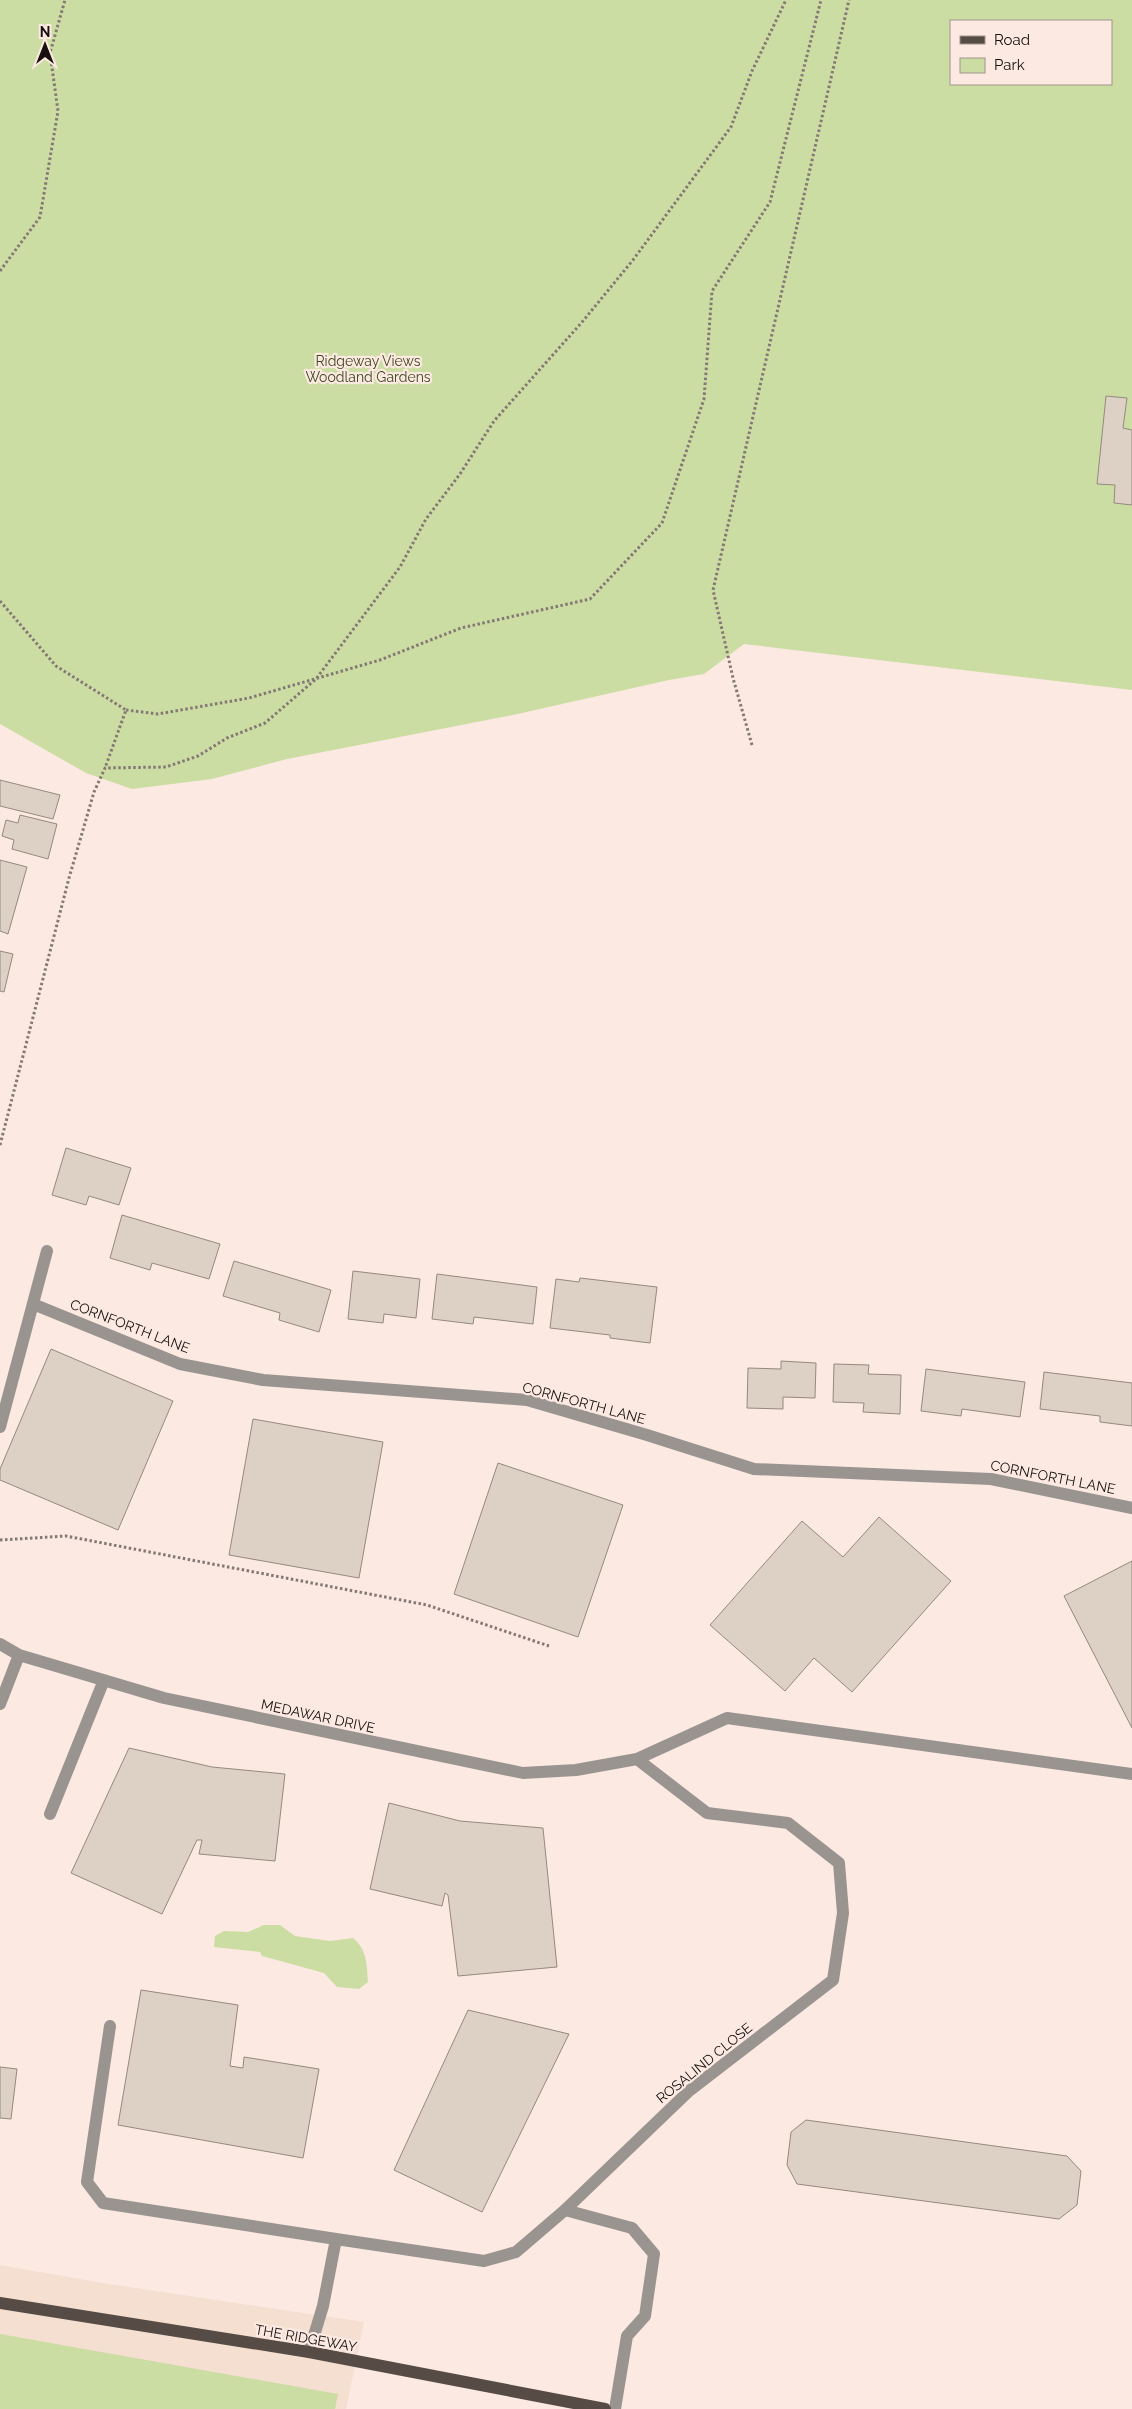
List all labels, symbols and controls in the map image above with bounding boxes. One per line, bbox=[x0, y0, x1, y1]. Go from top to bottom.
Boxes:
north arrow bbox=[20, 20, 70, 70]
legend bbox=[950, 20, 1112, 85]
text: N bbox=[40, 24, 50, 40]
text: Road bbox=[994, 31, 1030, 49]
text: Park bbox=[994, 56, 1025, 74]
park label: Ridgeway Views Woodland Gardens bbox=[305, 353, 431, 385]
street label: CORNFORTH LANE bbox=[68, 1296, 192, 1356]
street label: CORNFORTH LANE bbox=[521, 1379, 647, 1427]
street label: CORNFORTH LANE bbox=[989, 1457, 1117, 1497]
street label: MEDAWAR DRIVE bbox=[260, 1696, 376, 1736]
street label: ROSALIND CLOSE bbox=[653, 2020, 755, 2106]
street label: THE RIDGEWAY bbox=[254, 2321, 358, 2355]

